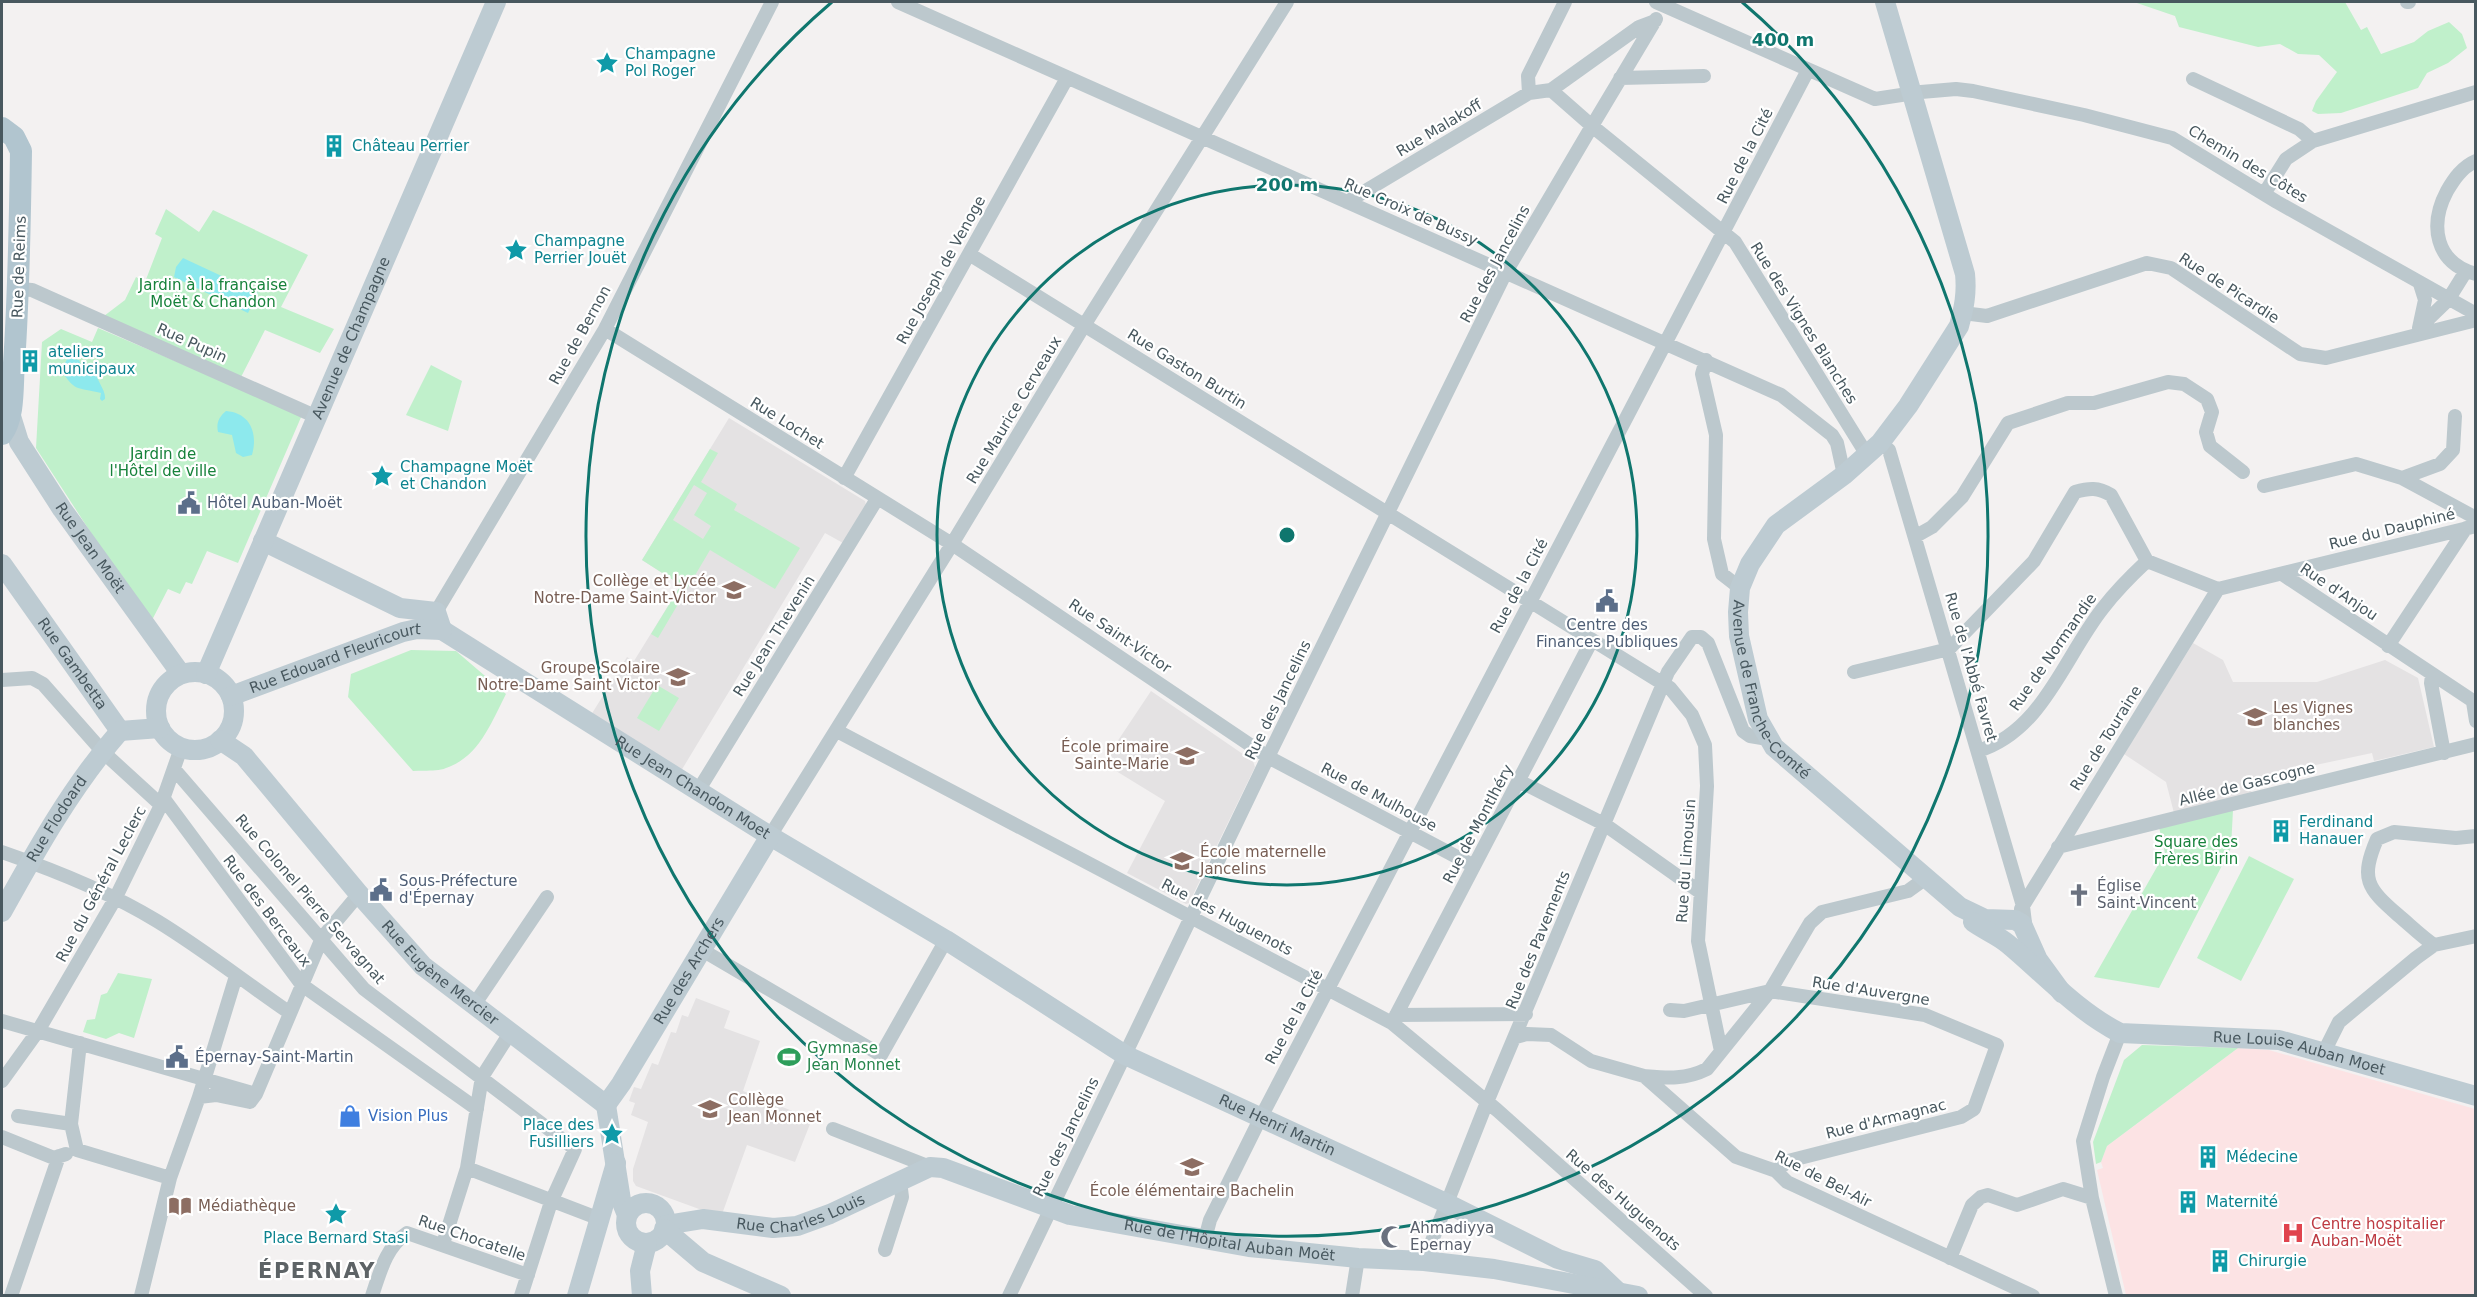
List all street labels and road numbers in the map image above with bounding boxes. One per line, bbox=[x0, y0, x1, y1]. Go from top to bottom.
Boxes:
street label: Rue Malakoff bbox=[1393, 95, 1486, 161]
street label: Rue de la Cité bbox=[1713, 105, 1777, 207]
street label: Chemin des Côtes bbox=[2185, 121, 2311, 207]
street label: Rue Croix de Bussy bbox=[1341, 174, 1481, 250]
street label: Rue Joseph de Venoge bbox=[893, 193, 989, 347]
street label: Rue des Jancelins bbox=[1456, 202, 1534, 326]
street label: Rue de Reims bbox=[8, 215, 30, 318]
street label: Rue des Vignes Blanches bbox=[1747, 239, 1861, 407]
street label: Rue de Picardie bbox=[2175, 249, 2283, 327]
street label: Avenue de Champagne bbox=[308, 254, 394, 422]
street label: Rue de Bernon bbox=[545, 282, 615, 388]
street label: Rue Pupin bbox=[154, 320, 230, 366]
street label: Rue Gaston Burtin bbox=[1124, 325, 1250, 413]
street label: Rue Maurice Cerveaux bbox=[963, 333, 1065, 487]
street label: Rue Lochet bbox=[747, 393, 827, 453]
street label: Rue Jean Moët bbox=[51, 499, 129, 597]
street label: Rue du Dauphiné bbox=[2327, 505, 2457, 553]
street label: Rue de la Cité bbox=[1486, 536, 1552, 636]
street label: Rue d'Anjou bbox=[2297, 560, 2381, 624]
street label: Rue Jean Thevenin bbox=[729, 572, 819, 700]
street label: Rue de l'Abbé Favret bbox=[1941, 590, 2001, 744]
street label: Rue de Normandie bbox=[2006, 590, 2100, 714]
street label: Rue Saint-Victor bbox=[1065, 595, 1175, 677]
street label: Avenue de Franche-Comté bbox=[1729, 599, 1814, 783]
street label: Rue Gambetta bbox=[34, 614, 111, 713]
street label: Rue Edouard Fleuricourt bbox=[247, 620, 421, 697]
street label: Rue des Jancelins bbox=[1241, 637, 1315, 763]
street label: Rue de Touraine bbox=[2066, 682, 2146, 794]
street label: Rue Jean Chandon Moet bbox=[612, 732, 774, 843]
street label: Allée de Gascogne bbox=[2177, 758, 2317, 810]
street label: Rue de Mulhouse bbox=[1318, 759, 1440, 835]
street label: Rue de Montlhéry bbox=[1439, 761, 1517, 887]
street label: Rue Flodoard bbox=[23, 772, 91, 865]
street label: Rue du Limousin bbox=[1673, 798, 1699, 924]
street label: Rue du Général Leclerc bbox=[52, 803, 150, 965]
street label: Rue Colonel Pierre Servagnat bbox=[231, 811, 389, 988]
street label: Rue des Berceaux bbox=[219, 852, 315, 970]
street label: Rue des Pavements bbox=[1502, 868, 1574, 1012]
street label: Rue des Huguenots bbox=[1158, 875, 1296, 959]
street label: Rue des Archers bbox=[650, 914, 728, 1028]
street label: Rue Eugène Mercier bbox=[378, 917, 503, 1030]
street label: Rue de la Cité bbox=[1261, 967, 1327, 1067]
street label: Rue d'Auvergne bbox=[1811, 973, 1931, 1009]
street label: Rue Louise Auban Moet bbox=[2213, 1028, 2387, 1079]
street label: Rue des Jancelins bbox=[1029, 1074, 1103, 1200]
street label: Rue Henri Martin bbox=[1216, 1091, 1338, 1160]
street label: Rue d'Armagnac bbox=[1824, 1095, 1948, 1143]
street label: Rue des Huguenots bbox=[1562, 1145, 1684, 1255]
street label: Rue de Bel-Air bbox=[1772, 1147, 1875, 1211]
street label: Rue Charles Louis bbox=[735, 1190, 868, 1237]
street label: Rue Chocatelle bbox=[416, 1211, 528, 1265]
street label: Rue de l'Hôpital Auban Moët bbox=[1123, 1216, 1336, 1265]

